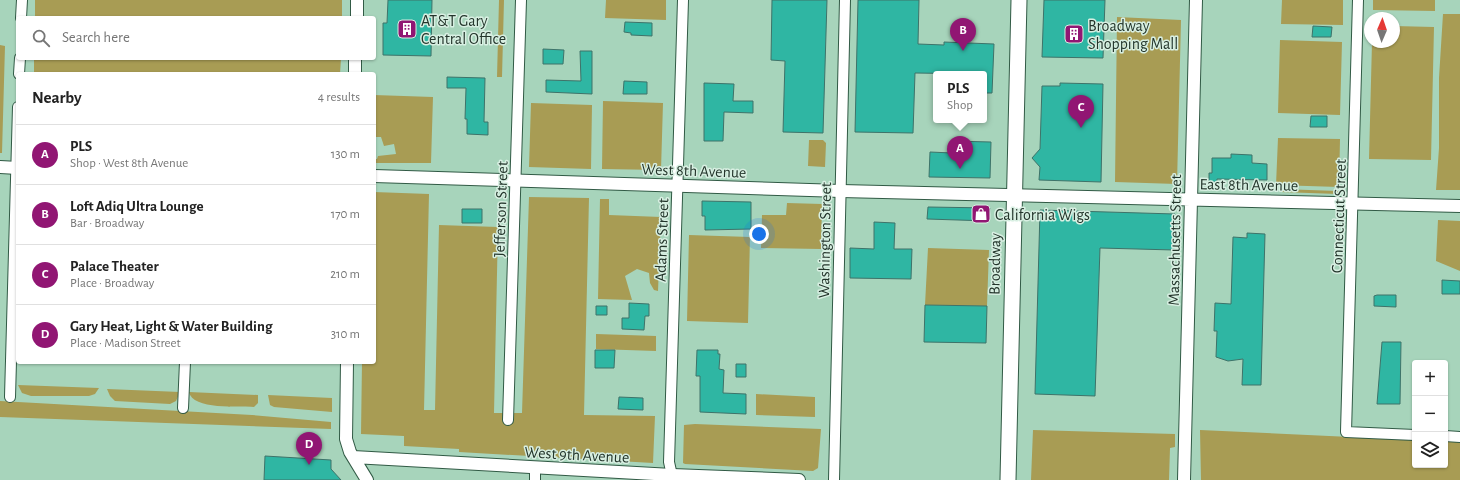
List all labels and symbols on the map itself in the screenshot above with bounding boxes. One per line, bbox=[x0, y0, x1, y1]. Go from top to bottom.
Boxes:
north arrow bbox=[1364, 12, 1400, 48]
place label: AT&T Gary Central Office bbox=[421, 13, 506, 47]
building icon: AT&T Gary Central Office bbox=[396, 18, 418, 40]
pin: B bbox=[950, 18, 976, 51]
place label: Broadway Shopping Mall bbox=[1088, 18, 1178, 52]
building icon: Broadway Shopping Mall bbox=[1063, 23, 1085, 45]
pin: C bbox=[1068, 95, 1094, 128]
pin: A bbox=[947, 136, 973, 169]
street label: Connecticut Street bbox=[1329, 159, 1349, 273]
street label: Jefferson Street bbox=[491, 161, 511, 257]
street label: West 8th Avenue bbox=[641, 161, 747, 181]
street label: Massachusetts Street bbox=[1166, 174, 1184, 306]
street label: East 8th Avenue bbox=[1199, 176, 1298, 194]
street label: Washington Street bbox=[816, 182, 834, 298]
street label: Adams Street bbox=[653, 198, 671, 282]
shop icon: California Wigs bbox=[970, 203, 992, 225]
place label: California Wigs bbox=[995, 207, 1090, 223]
your location bbox=[749, 224, 769, 244]
street label: Broadway bbox=[986, 233, 1005, 295]
pin: D bbox=[296, 432, 322, 465]
street label: West 9th Avenue bbox=[524, 444, 630, 466]

